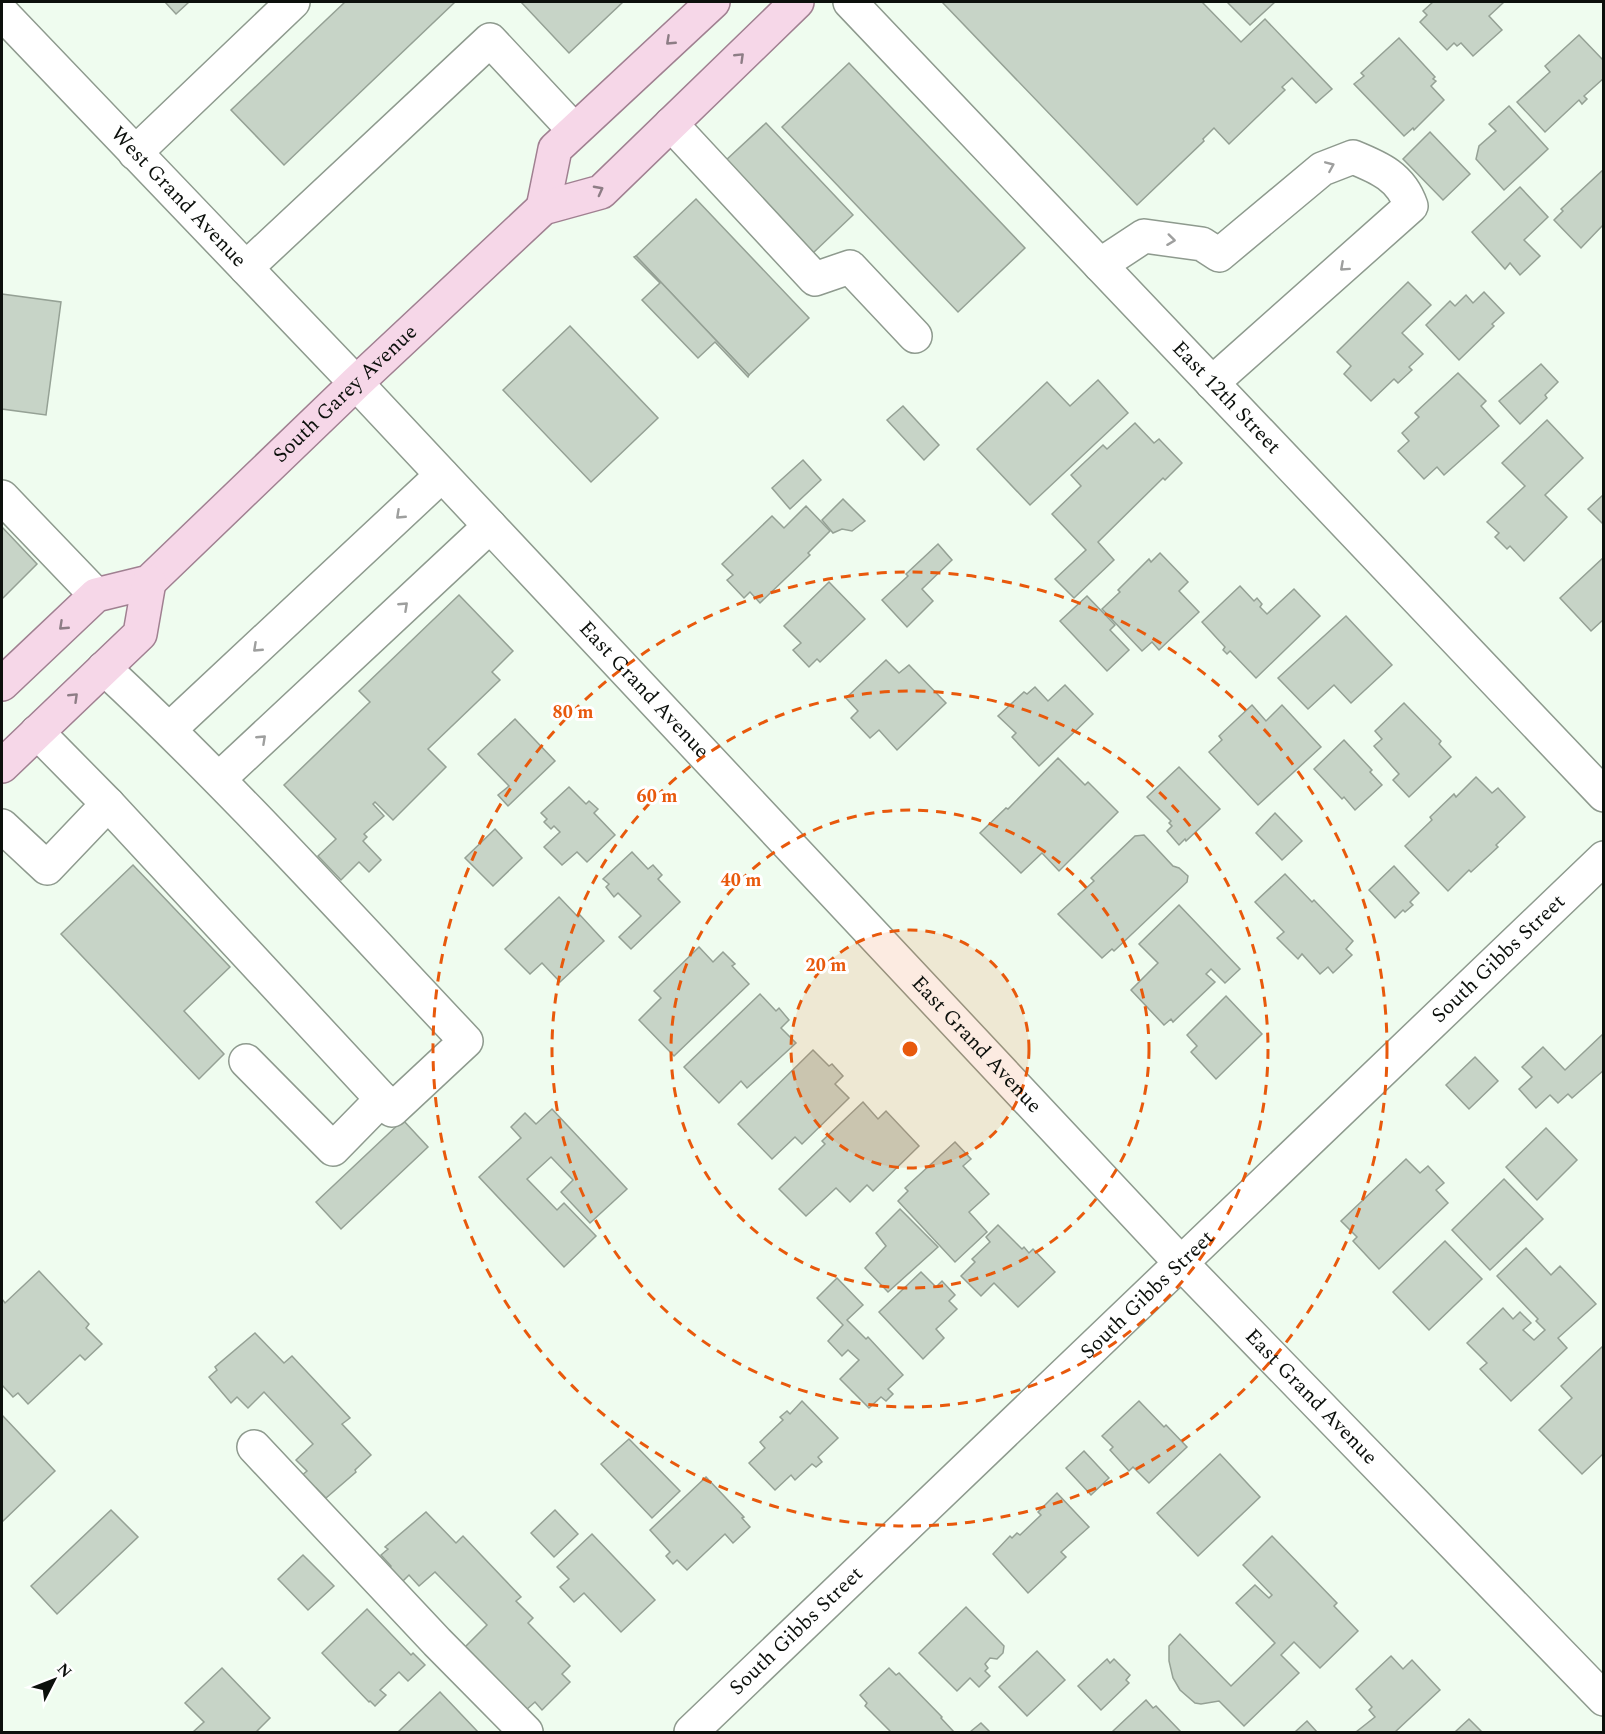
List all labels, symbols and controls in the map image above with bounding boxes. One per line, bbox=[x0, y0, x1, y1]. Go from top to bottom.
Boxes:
one-way arrow bbox=[667, 34, 677, 45]
one-way arrow bbox=[732, 53, 743, 64]
street label: West Grand Avenue bbox=[103, 119, 254, 275]
one-way arrow bbox=[1324, 161, 1335, 173]
one-way arrow bbox=[593, 186, 603, 197]
one-way arrow bbox=[1166, 233, 1175, 245]
one-way arrow bbox=[1340, 260, 1350, 271]
street label: South Garey Avenue bbox=[266, 317, 425, 471]
street label: East 12th Street bbox=[1164, 334, 1288, 462]
one-way arrow bbox=[396, 508, 406, 519]
one-way arrow bbox=[397, 602, 408, 613]
street label: East Grand Avenue bbox=[571, 614, 717, 766]
one-way arrow bbox=[59, 619, 69, 630]
one-way arrow bbox=[253, 641, 264, 652]
one-way arrow bbox=[67, 693, 78, 704]
text: 80 m bbox=[553, 699, 593, 726]
one-way arrow bbox=[255, 735, 265, 746]
text: 60 m bbox=[637, 783, 677, 810]
text: 40 m bbox=[721, 867, 761, 894]
street label: South Gibbs Street bbox=[1424, 887, 1573, 1031]
text: 20 m bbox=[806, 952, 846, 979]
street label: East Grand Avenue bbox=[903, 968, 1049, 1121]
centre of rings bbox=[900, 1039, 920, 1059]
street label: South Gibbs Street bbox=[1073, 1223, 1222, 1367]
street label: East Grand Avenue bbox=[1237, 1322, 1385, 1472]
street label: South Gibbs Street bbox=[722, 1559, 871, 1703]
north arrow bbox=[24, 1650, 84, 1710]
text: N bbox=[51, 1658, 78, 1684]

